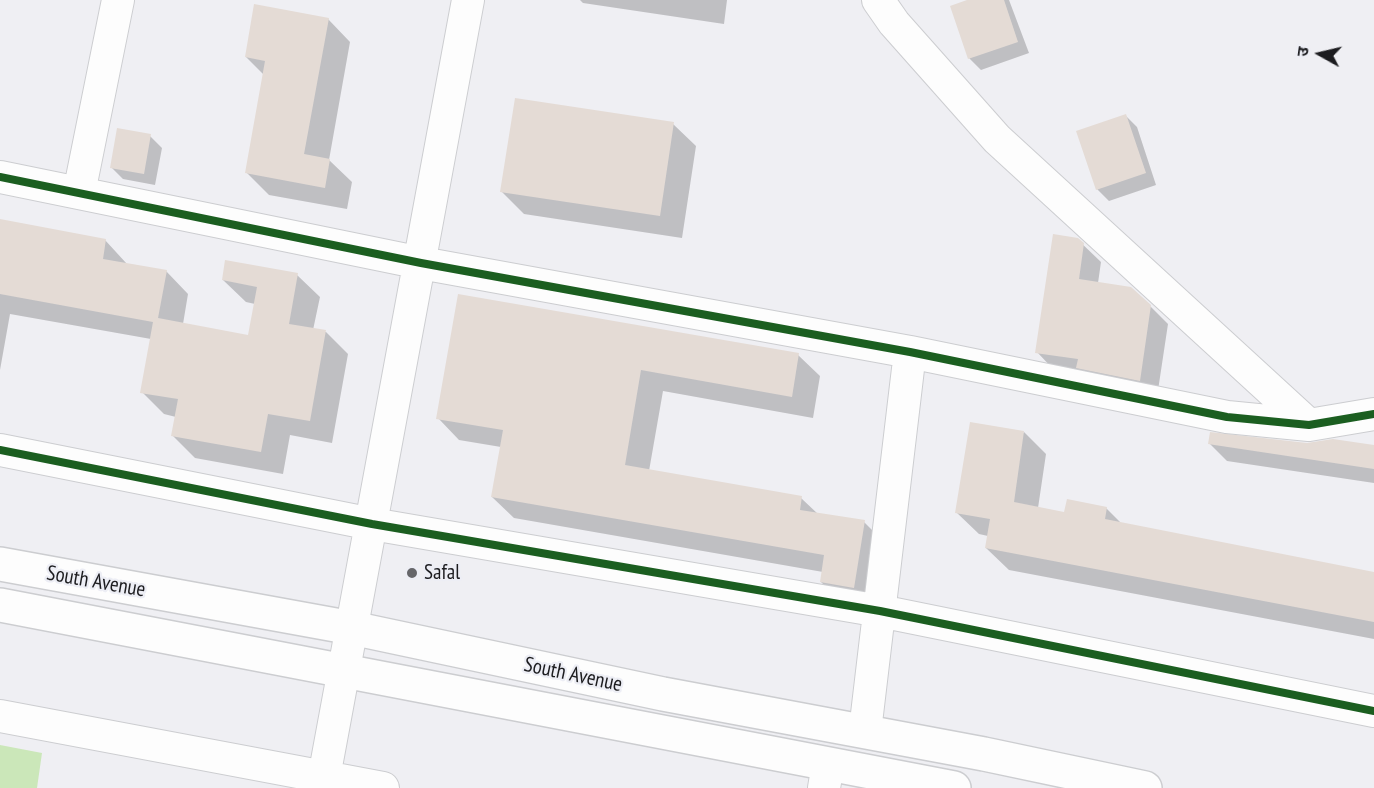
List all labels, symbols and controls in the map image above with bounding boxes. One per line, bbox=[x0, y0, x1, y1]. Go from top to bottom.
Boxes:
north arrow bbox=[1290, 24, 1350, 84]
text: उ bbox=[1292, 45, 1313, 58]
place label: Safal bbox=[424, 560, 460, 586]
street label: South Avenue bbox=[45, 561, 147, 603]
marker: Safal bbox=[405, 566, 419, 580]
street label: South Avenue bbox=[522, 652, 624, 698]

